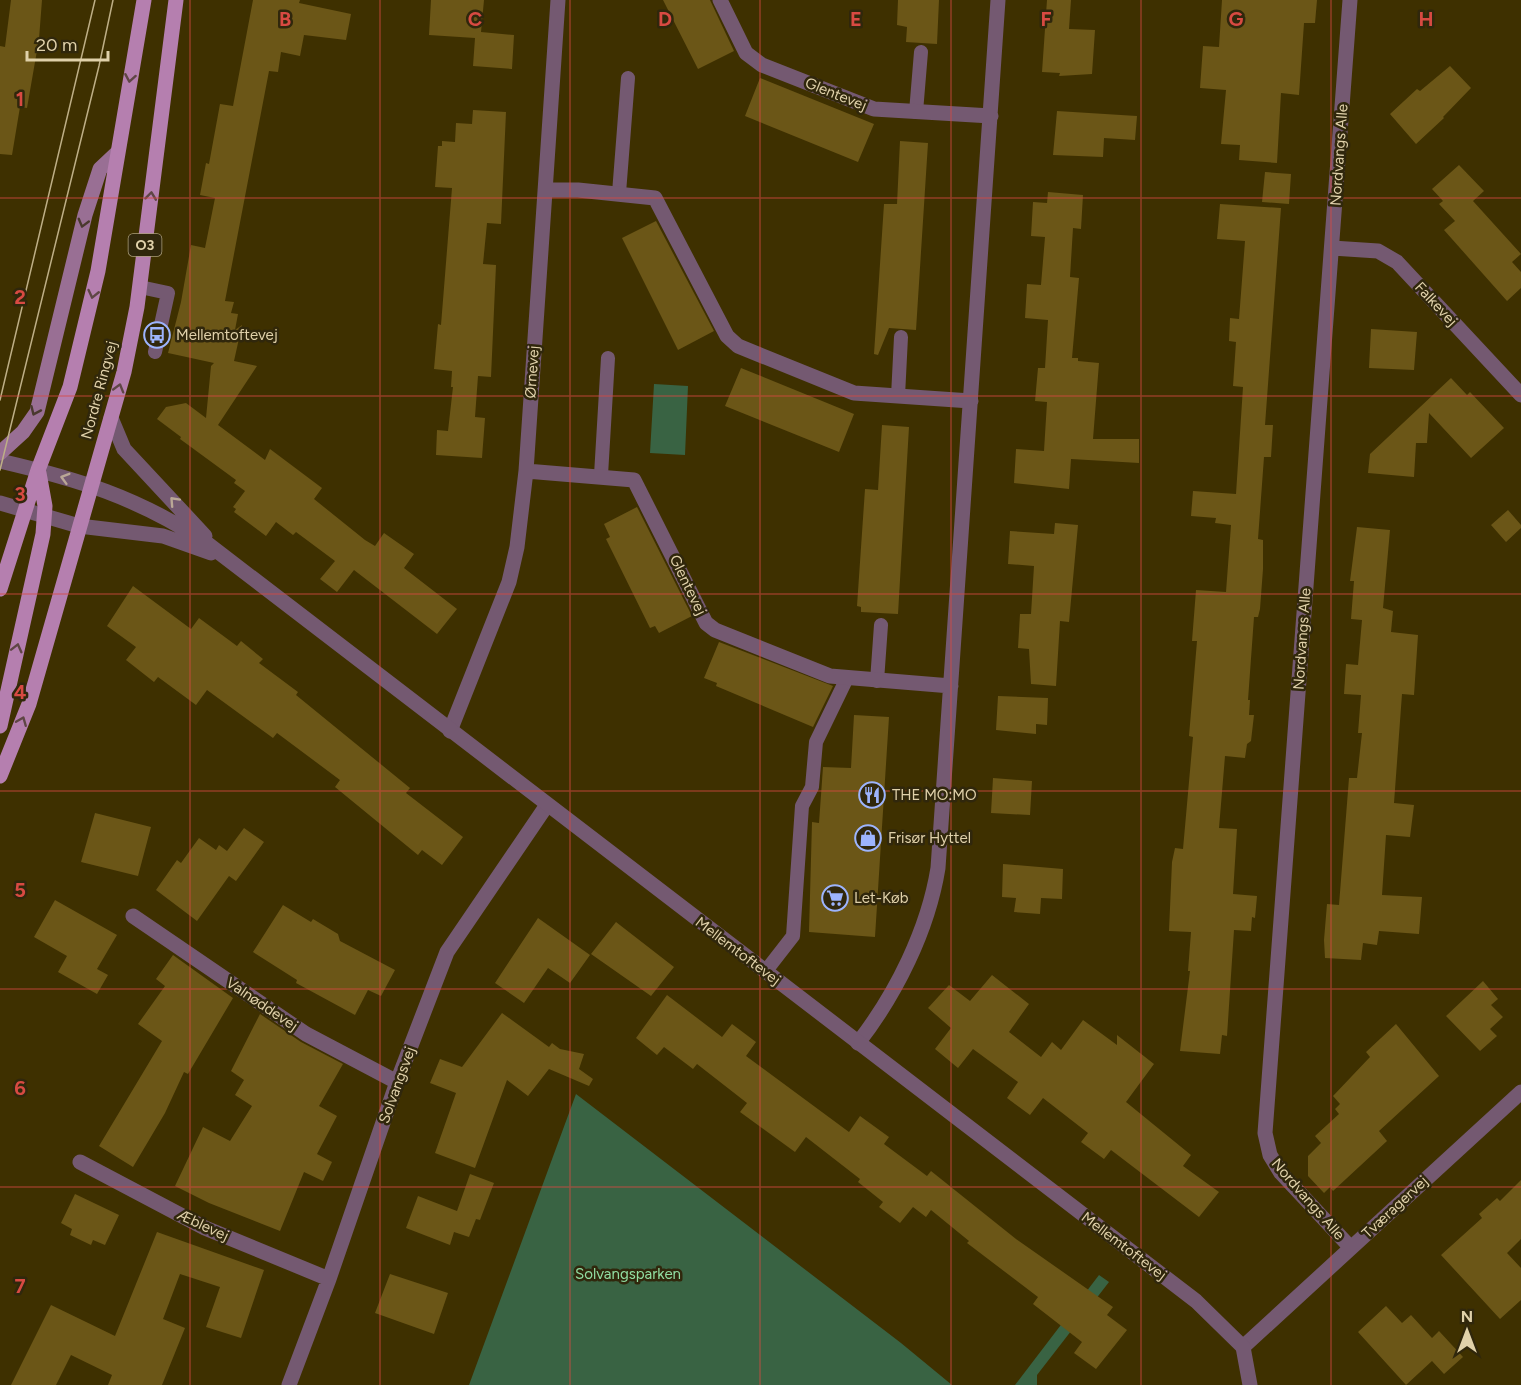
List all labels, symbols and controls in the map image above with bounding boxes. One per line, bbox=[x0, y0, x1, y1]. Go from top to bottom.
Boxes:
text: B bbox=[279, 7, 291, 31]
text: C bbox=[468, 7, 482, 31]
text: D bbox=[658, 7, 672, 31]
text: E bbox=[850, 7, 862, 31]
text: F bbox=[1040, 7, 1052, 31]
text: G bbox=[1229, 7, 1244, 31]
text: H bbox=[1419, 7, 1434, 31]
scale bar bbox=[27, 24, 108, 62]
text: 20 m bbox=[36, 34, 77, 56]
one-way arrow bbox=[124, 73, 137, 83]
street label: Glentevej bbox=[803, 74, 869, 114]
text: 1 bbox=[16, 87, 24, 111]
street label: Nordvangs Alle bbox=[1326, 103, 1352, 207]
one-way arrow bbox=[144, 192, 157, 201]
one-way arrow bbox=[78, 218, 91, 228]
road number: O3 bbox=[128, 234, 162, 256]
street label: Falkevej bbox=[1411, 278, 1461, 330]
text: 2 bbox=[14, 285, 26, 309]
one-way arrow bbox=[87, 288, 100, 298]
bus stop icon: Mellemtoftevej bbox=[142, 320, 172, 350]
place label: Mellemtoftevej bbox=[176, 326, 278, 344]
street label: Nordre Ringvej bbox=[77, 339, 121, 441]
street label: Ørnevej bbox=[521, 345, 543, 399]
one-way arrow bbox=[112, 384, 124, 394]
one-way arrow bbox=[30, 405, 42, 416]
one-way arrow bbox=[60, 473, 71, 485]
text: 3 bbox=[14, 482, 26, 506]
one-way arrow bbox=[170, 497, 181, 508]
street label: Glentevej bbox=[666, 552, 710, 618]
street label: Nordvangs Alle bbox=[1289, 587, 1315, 691]
one-way arrow bbox=[10, 643, 23, 653]
text: 4 bbox=[14, 680, 27, 704]
one-way arrow bbox=[14, 717, 27, 727]
restaurant icon: THE MO:MO bbox=[857, 780, 887, 810]
place label: THE MO:MO bbox=[892, 786, 977, 804]
shop icon: Frisør Hyttel bbox=[853, 823, 883, 853]
place label: Frisør Hyttel bbox=[888, 829, 971, 847]
text: 5 bbox=[14, 878, 26, 902]
supermarket icon: Let-Køb bbox=[820, 883, 850, 913]
place label: Let-Køb bbox=[854, 889, 909, 907]
street label: Mellemtoftevej bbox=[692, 913, 784, 989]
street label: Valnøddevej bbox=[222, 973, 302, 1035]
street label: Solvangsvej bbox=[375, 1044, 419, 1126]
text: 6 bbox=[14, 1076, 26, 1100]
street label: Nordvangs Alle bbox=[1268, 1155, 1348, 1243]
street label: Tværagervej bbox=[1358, 1172, 1432, 1242]
street label: Æblevej bbox=[174, 1205, 232, 1245]
street label: Mellemtoftevej bbox=[1078, 1208, 1170, 1284]
park label: Solvangsparken bbox=[575, 1265, 681, 1283]
text: 7 bbox=[14, 1274, 26, 1298]
north arrow bbox=[1437, 1301, 1497, 1361]
text: N bbox=[1461, 1307, 1473, 1326]

